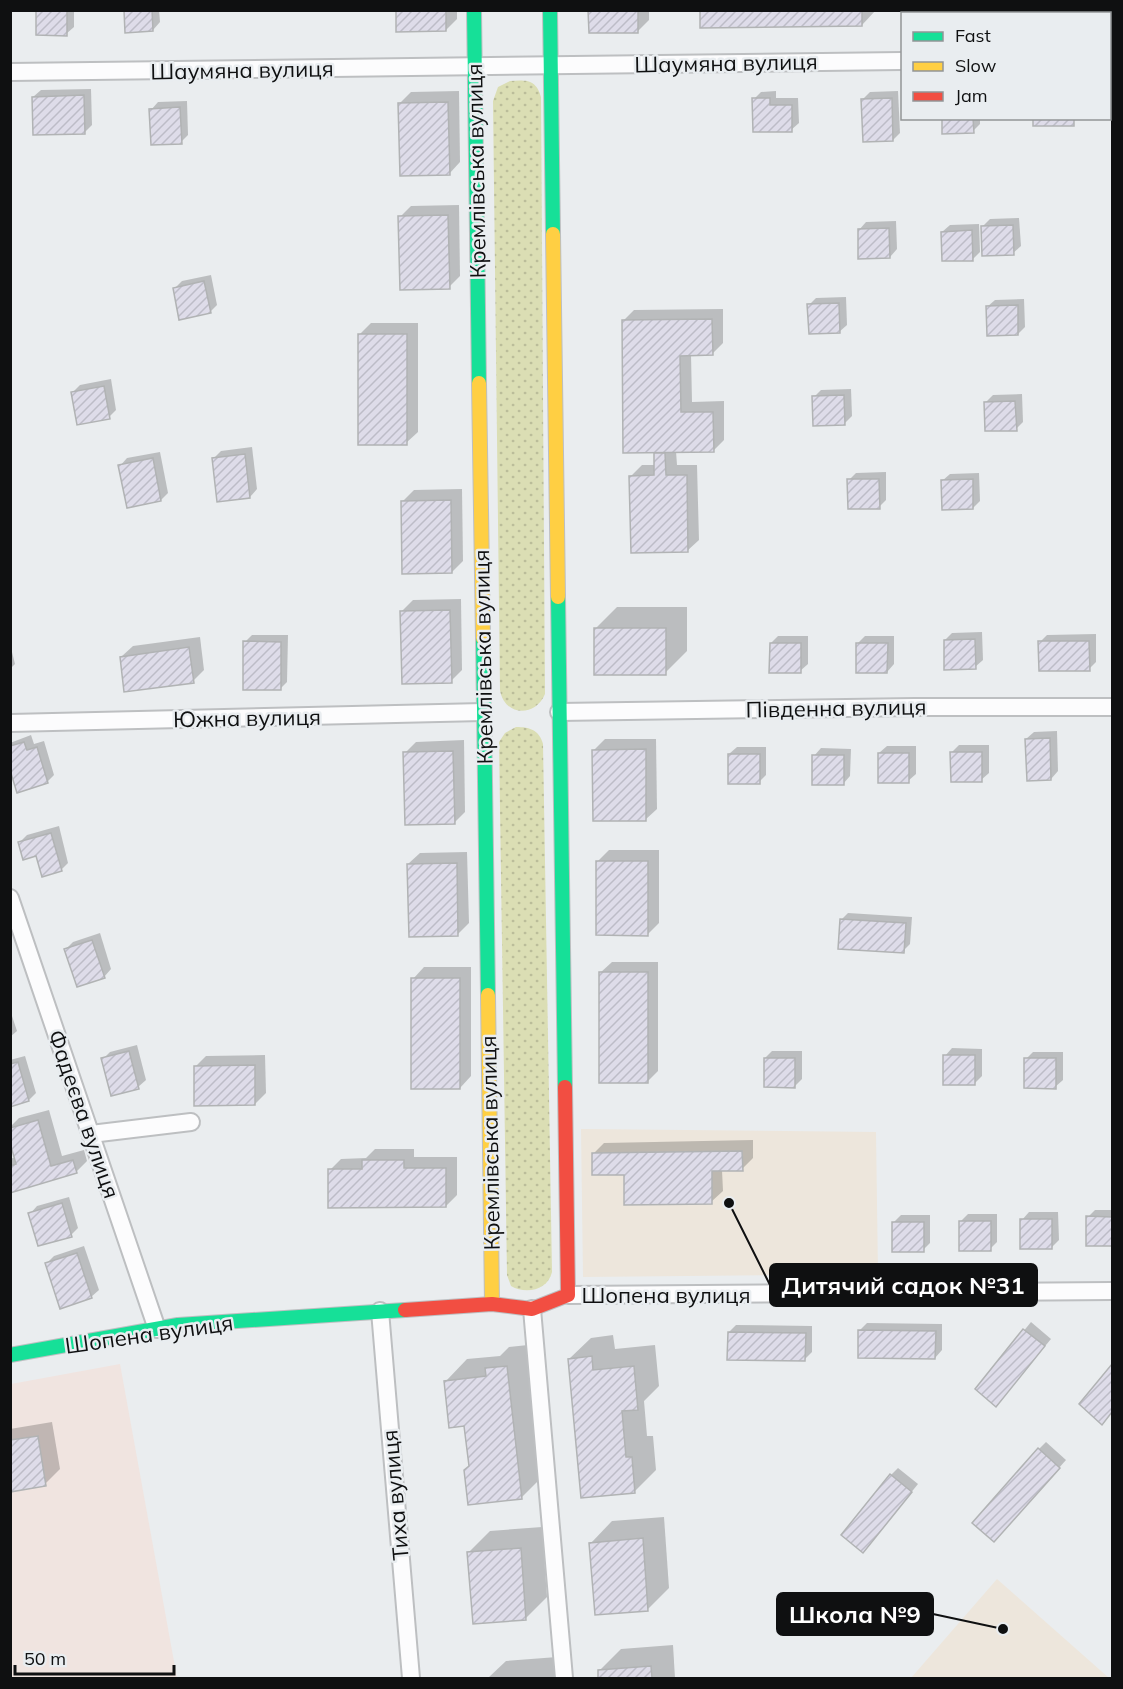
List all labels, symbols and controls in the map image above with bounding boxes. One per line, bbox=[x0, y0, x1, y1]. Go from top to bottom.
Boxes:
legend bbox=[901, 12, 1111, 120]
text: Fast bbox=[955, 24, 991, 47]
street label: Шаумяна вулиця bbox=[634, 47, 818, 79]
street label: Шаумяна вулиця bbox=[150, 54, 334, 86]
text: Slow bbox=[955, 54, 997, 77]
street label: Кремлівська вулиця bbox=[460, 63, 492, 279]
text: Jam bbox=[955, 84, 988, 107]
street label: Кремлівська вулиця bbox=[467, 549, 499, 765]
street label: Південна вулиця bbox=[745, 692, 927, 724]
street label: Южна вулиця bbox=[173, 703, 321, 733]
street label: Фадеєва вулиця bbox=[42, 1026, 126, 1202]
street label: Кремлівська вулиця bbox=[474, 1035, 506, 1251]
callout: Дитячий садок №31 bbox=[770, 1264, 1037, 1306]
text: Дитячий садок №31 bbox=[781, 1270, 1025, 1300]
street label: Шопена вулиця bbox=[581, 1281, 751, 1309]
street label: Шопена вулиця bbox=[63, 1308, 235, 1360]
street label: Тиха вулиця bbox=[375, 1429, 415, 1561]
callout: Школа №9 bbox=[777, 1593, 933, 1635]
text: Школа №9 bbox=[789, 1599, 921, 1629]
scale bar bbox=[15, 1638, 174, 1676]
text: 50 m bbox=[24, 1647, 66, 1670]

